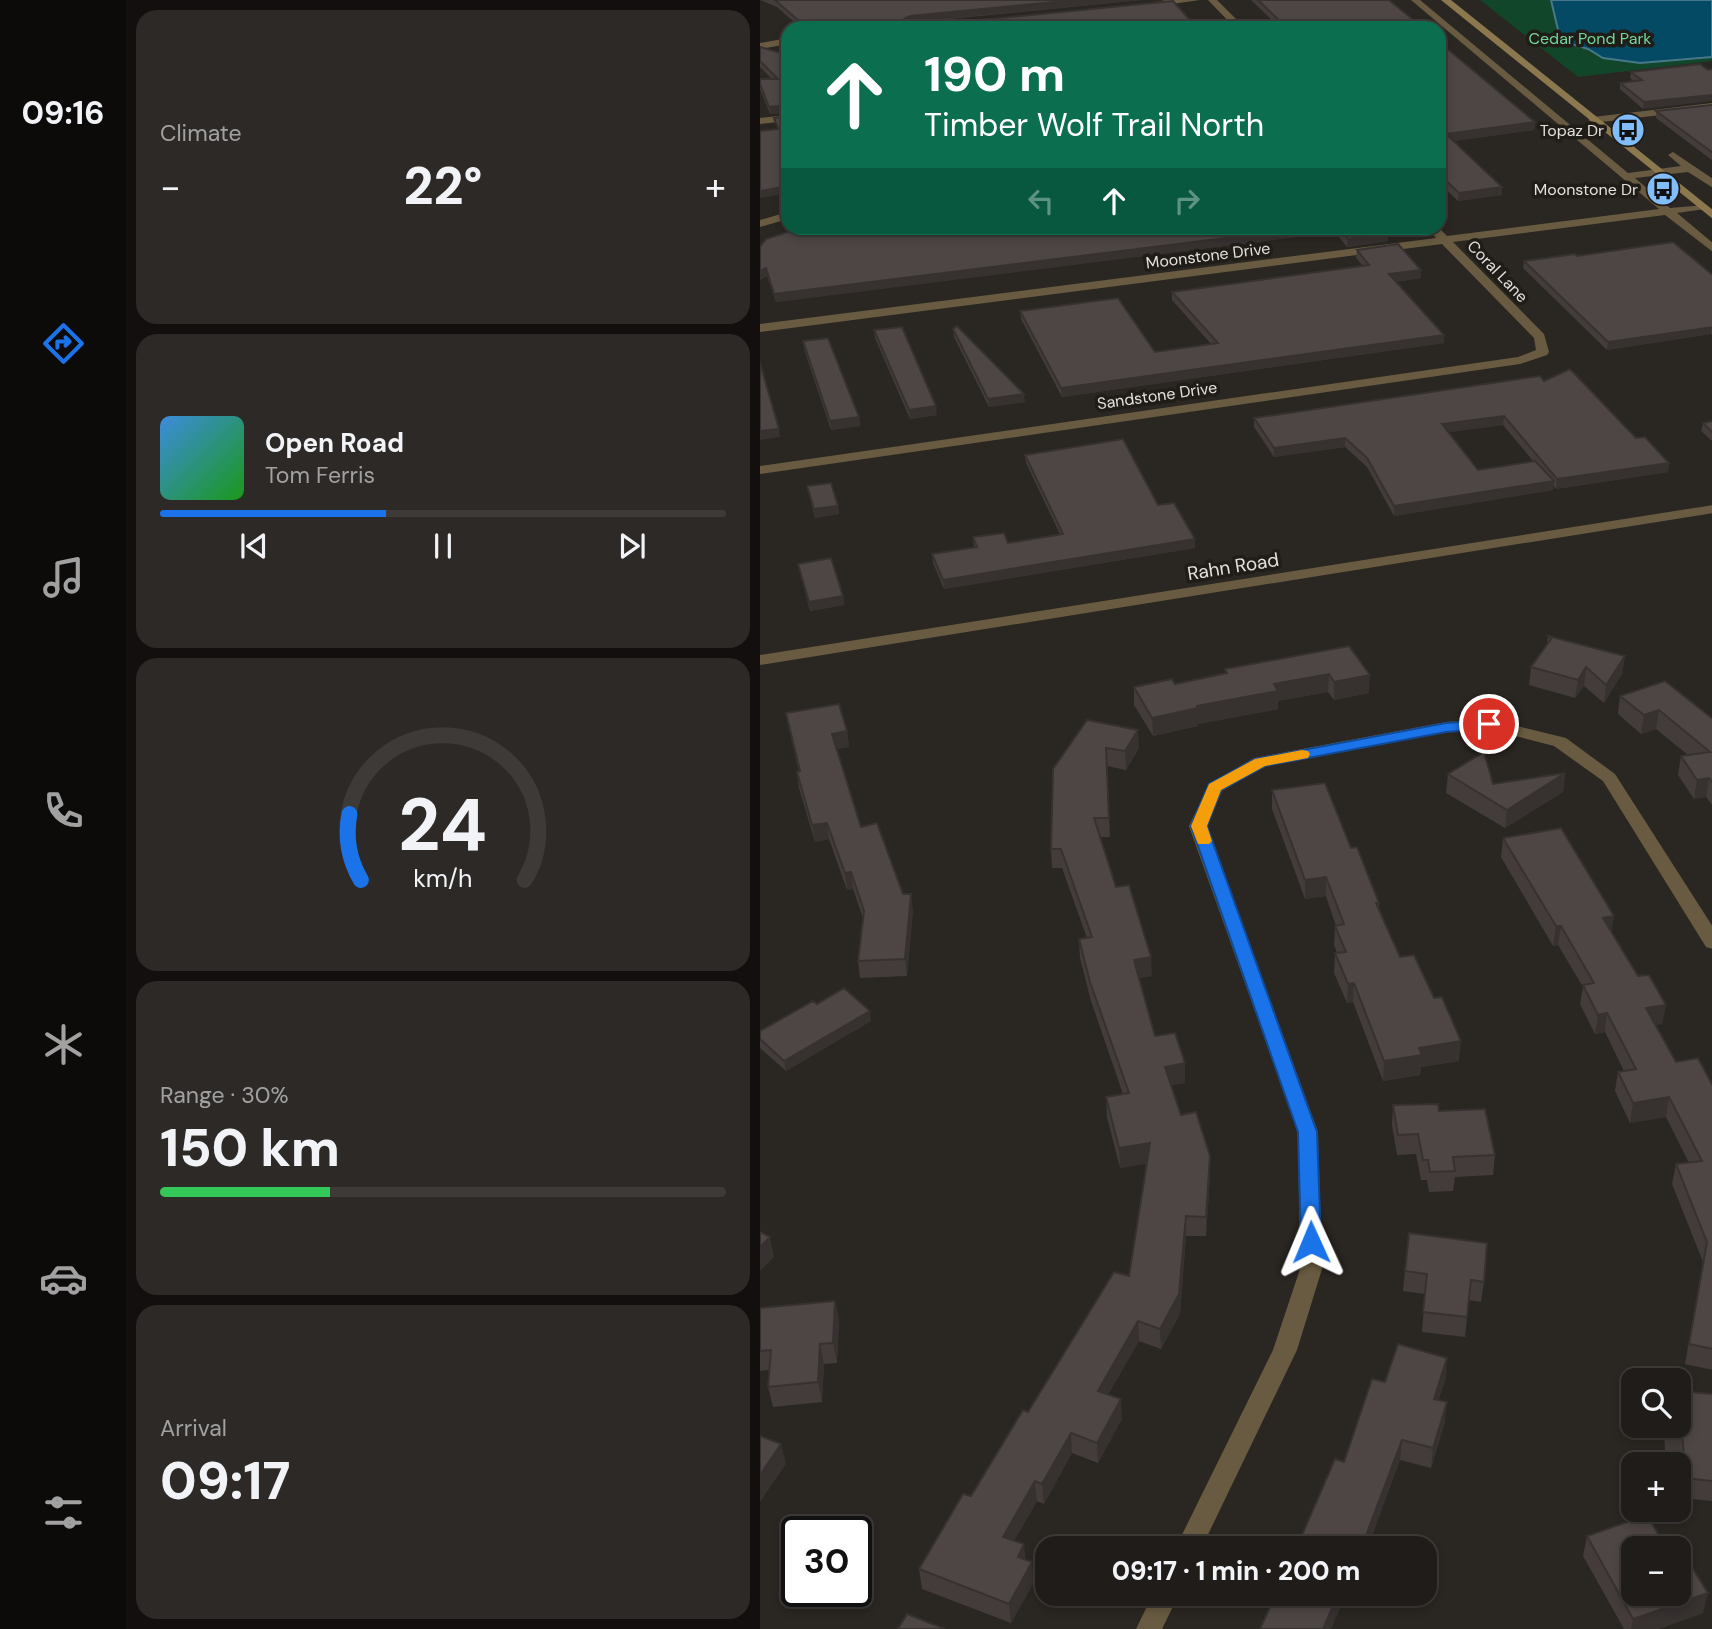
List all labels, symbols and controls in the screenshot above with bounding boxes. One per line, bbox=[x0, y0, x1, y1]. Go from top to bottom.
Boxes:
park label: Cedar Pond Park bbox=[1529, 28, 1651, 49]
text: 190 m bbox=[924, 42, 1065, 106]
icon: ahead bbox=[809, 49, 900, 140]
text: 09:16 bbox=[22, 92, 104, 134]
text: Timber Wolf Trail North bbox=[924, 104, 1264, 146]
bus stop icon: Topaz Dr bbox=[1609, 111, 1647, 149]
text: Climate bbox=[160, 118, 242, 148]
place label: Topaz Dr bbox=[1540, 120, 1604, 141]
text: 22° bbox=[403, 152, 483, 220]
text: − bbox=[160, 162, 181, 212]
text: + bbox=[705, 162, 726, 212]
bus stop icon: Moonstone Dr bbox=[1644, 170, 1682, 208]
place label: Moonstone Dr bbox=[1534, 179, 1638, 200]
icon: left bbox=[1022, 182, 1060, 220]
icon: ahead bbox=[1095, 182, 1133, 220]
icon: right bbox=[1168, 182, 1206, 220]
street label: Coral Lane bbox=[1463, 236, 1533, 307]
street label: Moonstone Drive bbox=[1145, 237, 1271, 274]
icon: directions bbox=[39, 319, 88, 368]
street label: Sandstone Drive bbox=[1096, 377, 1218, 414]
text: Open Road bbox=[265, 426, 404, 460]
text: Tom Ferris bbox=[265, 460, 375, 490]
icon: previous bbox=[235, 527, 273, 565]
icon: pause bbox=[424, 527, 462, 565]
icon: next bbox=[613, 527, 651, 565]
street label: Rahn Road bbox=[1185, 547, 1281, 586]
icon: music bbox=[39, 553, 88, 602]
pin bbox=[1459, 694, 1519, 754]
icon: arrive bbox=[1470, 705, 1508, 743]
text: 24 bbox=[399, 779, 487, 874]
icon: phone bbox=[39, 786, 88, 835]
text: km/h bbox=[413, 862, 473, 895]
icon: climate bbox=[39, 1020, 88, 1069]
text: Range · 30% bbox=[160, 1080, 289, 1110]
text: 150 km bbox=[160, 1114, 340, 1182]
position arrow bbox=[1274, 1205, 1348, 1279]
icon: car bbox=[39, 1254, 88, 1303]
map controls bbox=[1621, 1368, 1691, 1606]
button: search bbox=[1621, 1368, 1691, 1438]
text: Arrival bbox=[160, 1413, 227, 1443]
text: 09:17 bbox=[160, 1447, 290, 1515]
button: + bbox=[1621, 1452, 1691, 1522]
icon: filters bbox=[39, 1488, 88, 1537]
speed limit sign: 30 bbox=[781, 1516, 872, 1607]
button: − bbox=[1621, 1536, 1691, 1606]
text: 09:17 · 1 min · 200 m bbox=[1112, 1554, 1360, 1588]

